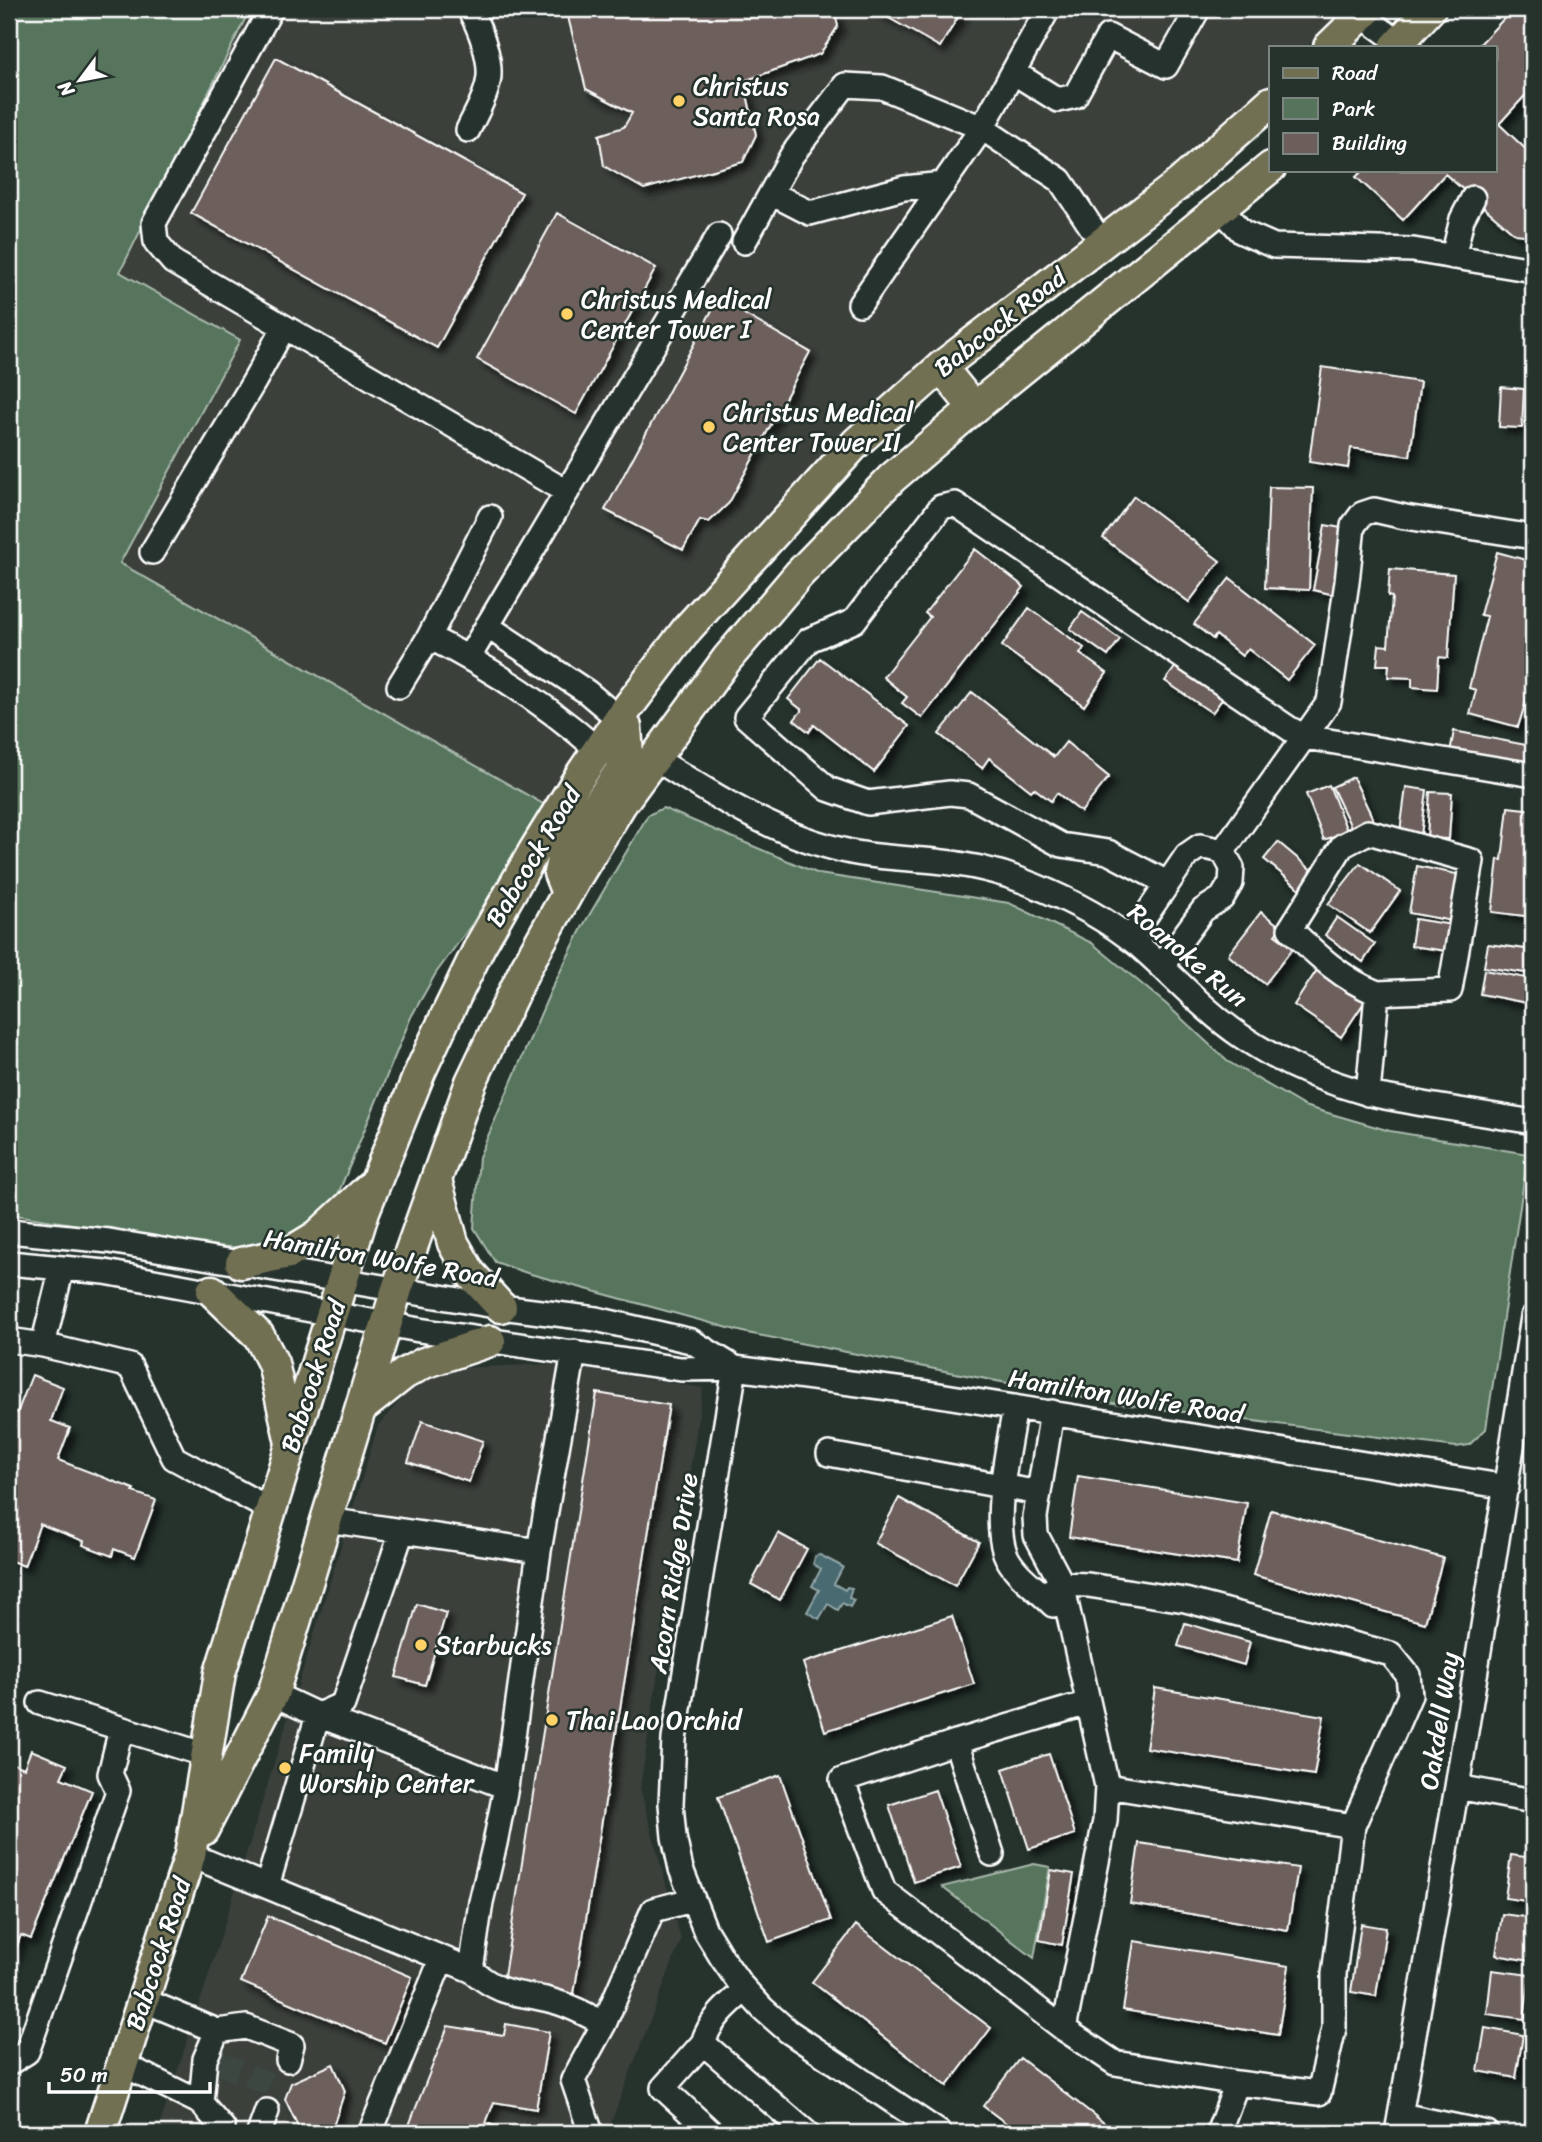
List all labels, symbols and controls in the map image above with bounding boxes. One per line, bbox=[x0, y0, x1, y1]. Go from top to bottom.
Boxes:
north arrow bbox=[46, 46, 116, 116]
legend bbox=[1269, 46, 1496, 172]
text: Road bbox=[1332, 54, 1379, 92]
place label: Christus Santa Rosa bbox=[693, 63, 820, 139]
text: N bbox=[48, 74, 84, 104]
text: Park bbox=[1332, 90, 1375, 128]
marker: Christus Santa Rosa bbox=[671, 93, 687, 109]
text: Building bbox=[1332, 124, 1408, 162]
street label: Babcock Road bbox=[923, 254, 1079, 389]
place label: Christus Medical Center Tower I bbox=[581, 276, 772, 352]
marker: Christus Medical Center Tower I bbox=[559, 306, 575, 322]
place label: Christus Medical Center Tower II bbox=[723, 389, 914, 465]
marker: Christus Medical Center Tower II bbox=[701, 419, 717, 435]
street label: Babcock Road bbox=[472, 774, 595, 936]
street label: Roanoke Run bbox=[1117, 890, 1259, 1020]
street label: Hamilton Wolfe Road bbox=[260, 1215, 504, 1302]
street label: Babcock Road bbox=[267, 1291, 360, 1459]
street label: Hamilton Wolfe Road bbox=[1005, 1355, 1249, 1438]
street label: Acorn Ridge Drive bbox=[634, 1469, 712, 1678]
place label: Starbucks bbox=[435, 1622, 552, 1668]
marker: Starbucks bbox=[413, 1637, 429, 1653]
street label: Oakdell Way bbox=[1405, 1648, 1473, 1793]
place label: Thai Lao Orchid bbox=[566, 1697, 743, 1743]
marker: Thai Lao Orchid bbox=[544, 1712, 560, 1728]
place label: Family Worship Center bbox=[299, 1730, 475, 1806]
marker: Family Worship Center bbox=[277, 1760, 293, 1776]
street label: Babcock Road bbox=[112, 1869, 205, 2037]
scale bar bbox=[49, 2051, 210, 2095]
text: 50 m bbox=[60, 2056, 108, 2094]

